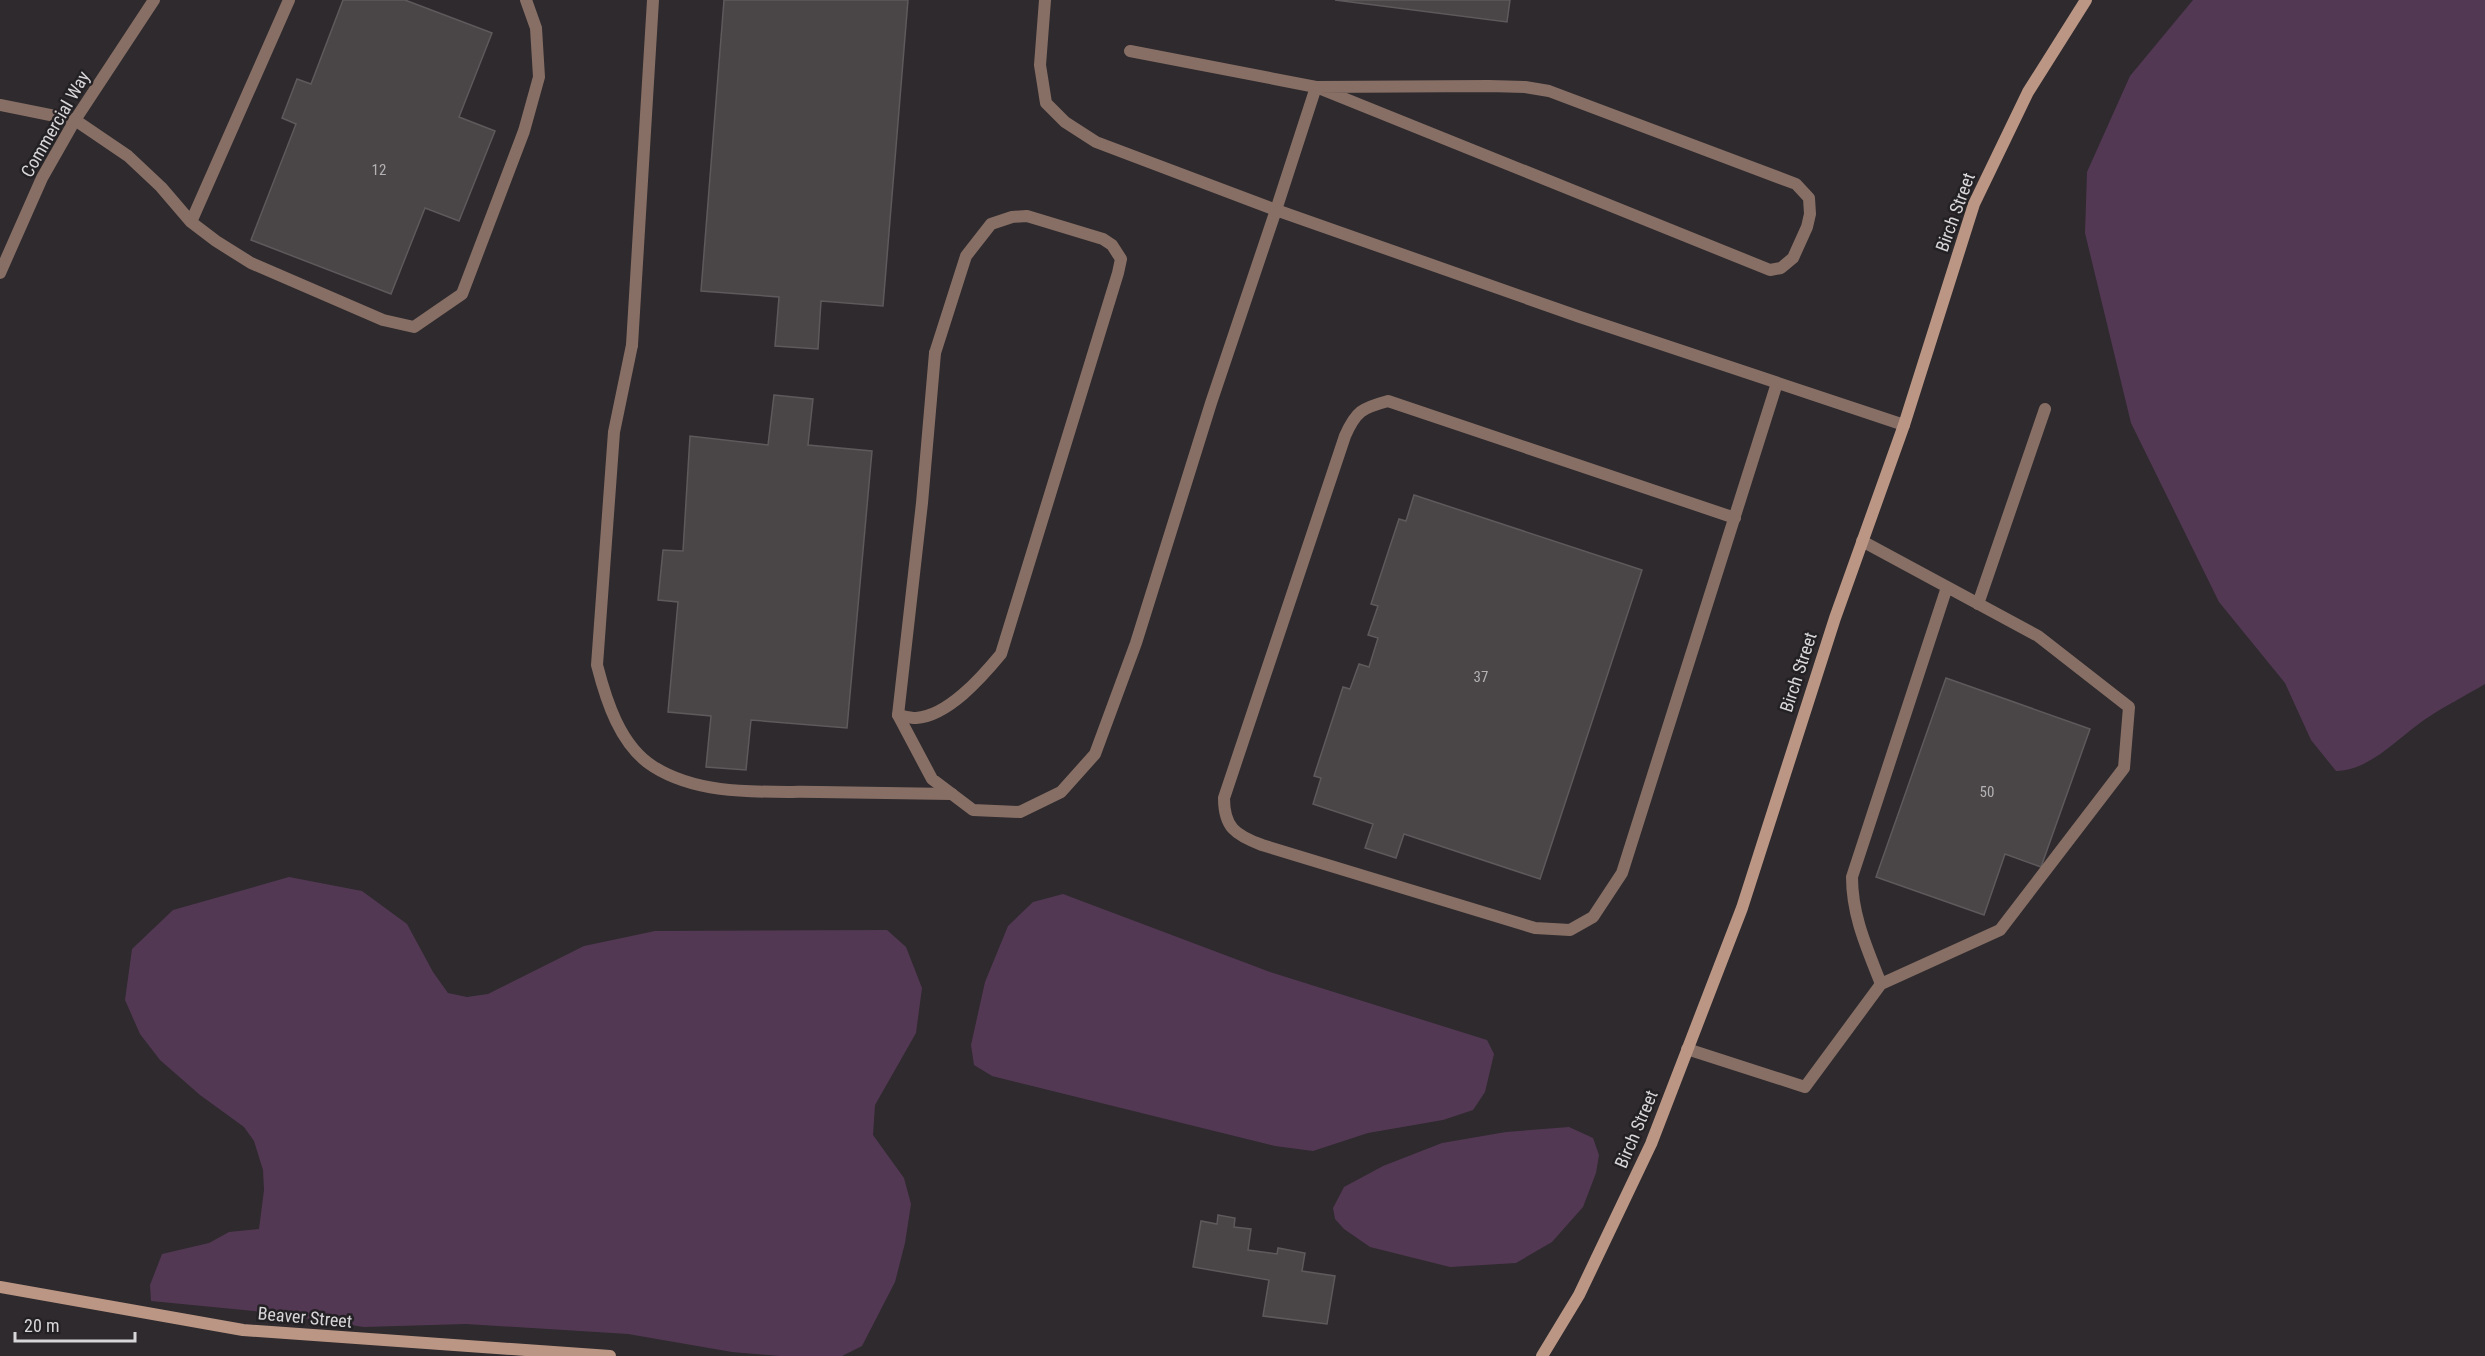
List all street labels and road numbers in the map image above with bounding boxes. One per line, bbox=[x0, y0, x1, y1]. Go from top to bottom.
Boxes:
street label: Commercial Way bbox=[16, 67, 94, 181]
street label: Birch Street bbox=[1931, 170, 1979, 254]
street label: Birch Street bbox=[1775, 629, 1821, 715]
street label: Birch Street bbox=[1610, 1087, 1662, 1171]
street label: Beaver Street bbox=[257, 1302, 353, 1332]

